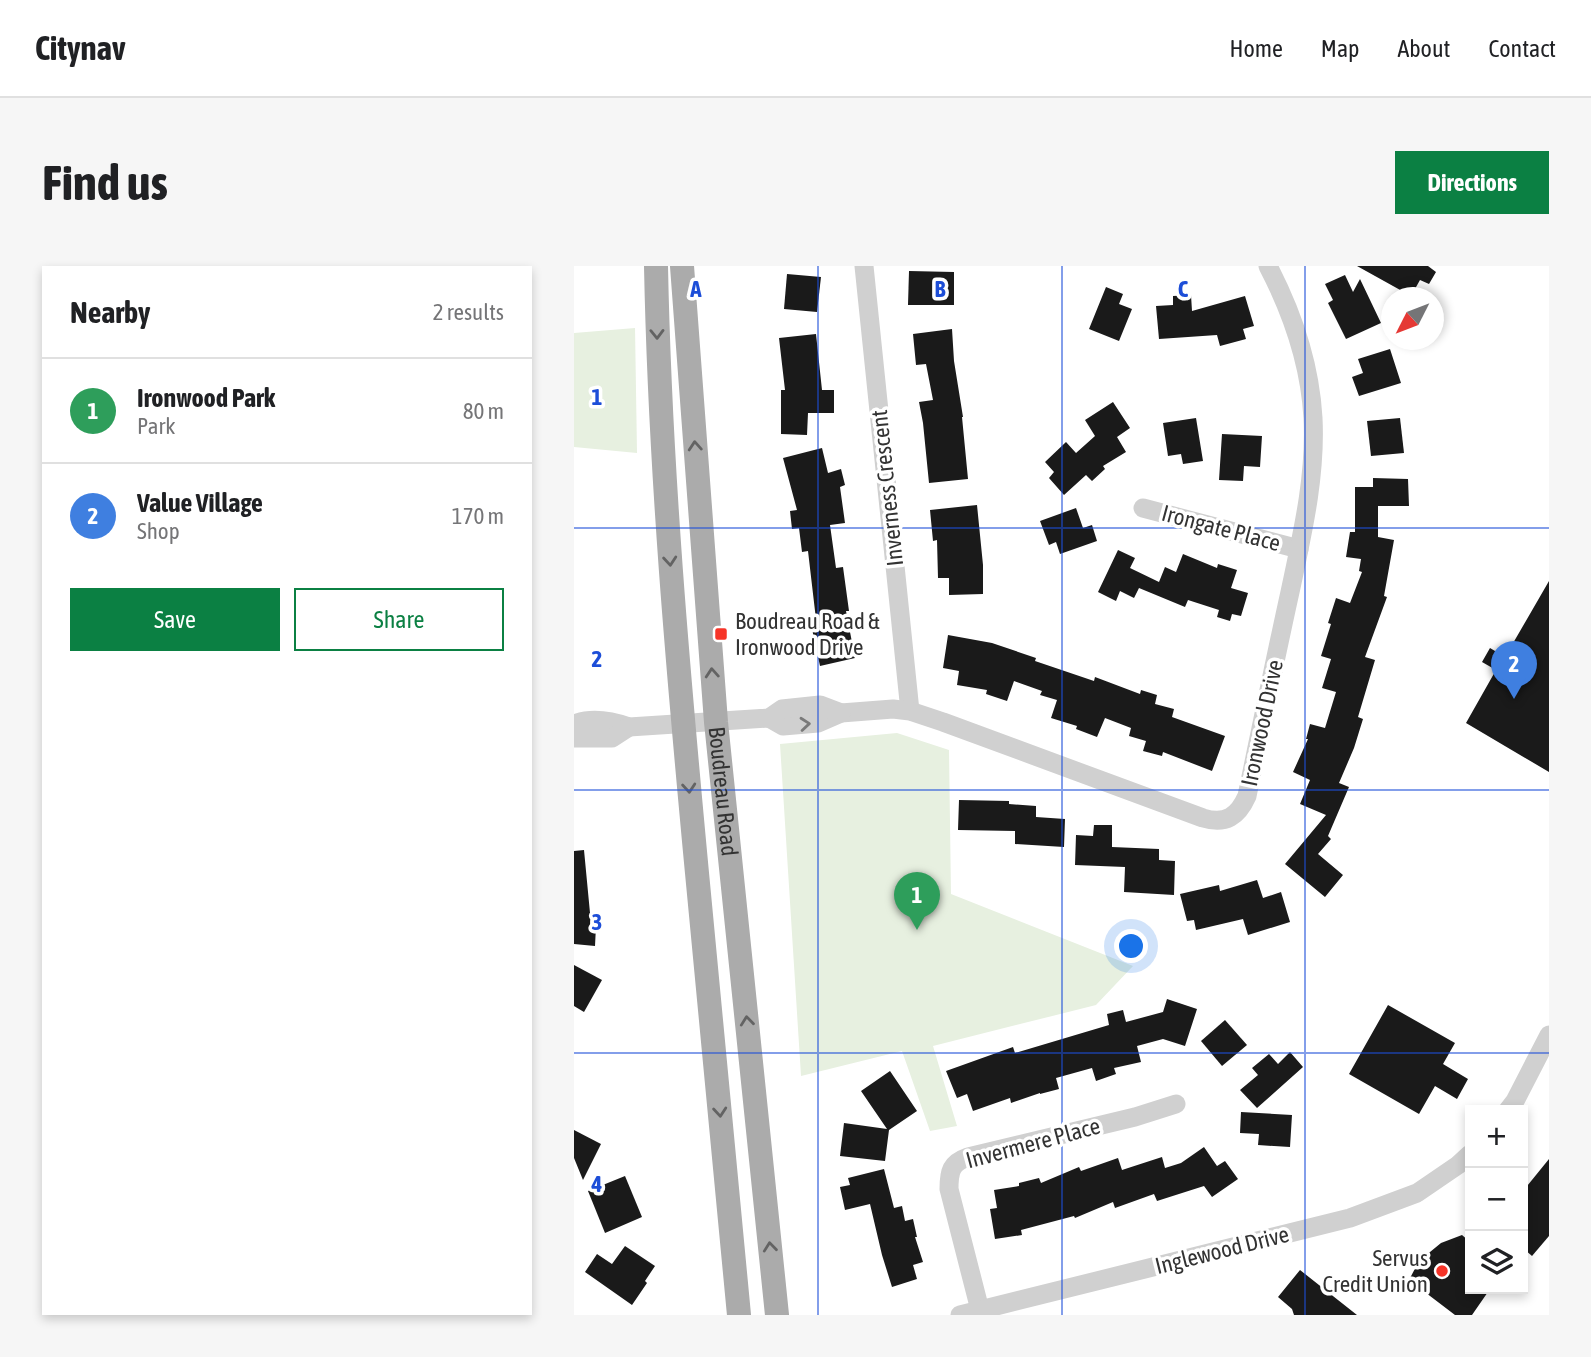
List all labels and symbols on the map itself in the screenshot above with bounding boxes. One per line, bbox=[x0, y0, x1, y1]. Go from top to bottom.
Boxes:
text: A bbox=[689, 276, 702, 302]
text: B bbox=[935, 276, 946, 302]
text: C bbox=[1178, 276, 1189, 302]
north arrow bbox=[1381, 287, 1444, 350]
one-way arrow bbox=[650, 329, 665, 340]
text: 1 bbox=[592, 384, 603, 410]
street label: Inverness Crescent bbox=[866, 409, 908, 567]
one-way arrow bbox=[687, 440, 702, 451]
street label: Irongate Place bbox=[1159, 500, 1283, 556]
one-way arrow bbox=[662, 556, 677, 567]
place label: Boudreau Road & Ironwood Drive bbox=[735, 608, 880, 660]
marker: Boudreau Road & Ironwood Drive bbox=[713, 626, 729, 642]
pin: 2 bbox=[1491, 641, 1537, 699]
text: 2 bbox=[592, 646, 602, 672]
street label: Ironwood Drive bbox=[1236, 657, 1288, 789]
one-way arrow bbox=[705, 667, 720, 678]
one-way arrow bbox=[800, 717, 811, 732]
street label: Boudreau Road bbox=[704, 725, 743, 857]
one-way arrow bbox=[681, 783, 696, 794]
pin: 1 bbox=[894, 872, 940, 930]
text: 3 bbox=[592, 909, 602, 935]
your location bbox=[1114, 929, 1148, 963]
one-way arrow bbox=[739, 1015, 754, 1027]
one-way arrow bbox=[712, 1107, 727, 1118]
street label: Invermere Place bbox=[963, 1113, 1103, 1173]
text: 4 bbox=[591, 1171, 603, 1197]
street label: Inglewood Drive bbox=[1152, 1221, 1292, 1279]
one-way arrow bbox=[762, 1241, 777, 1253]
place label: Servus Credit Union bbox=[1323, 1245, 1428, 1297]
marker: Servus Credit Union bbox=[1434, 1263, 1450, 1279]

